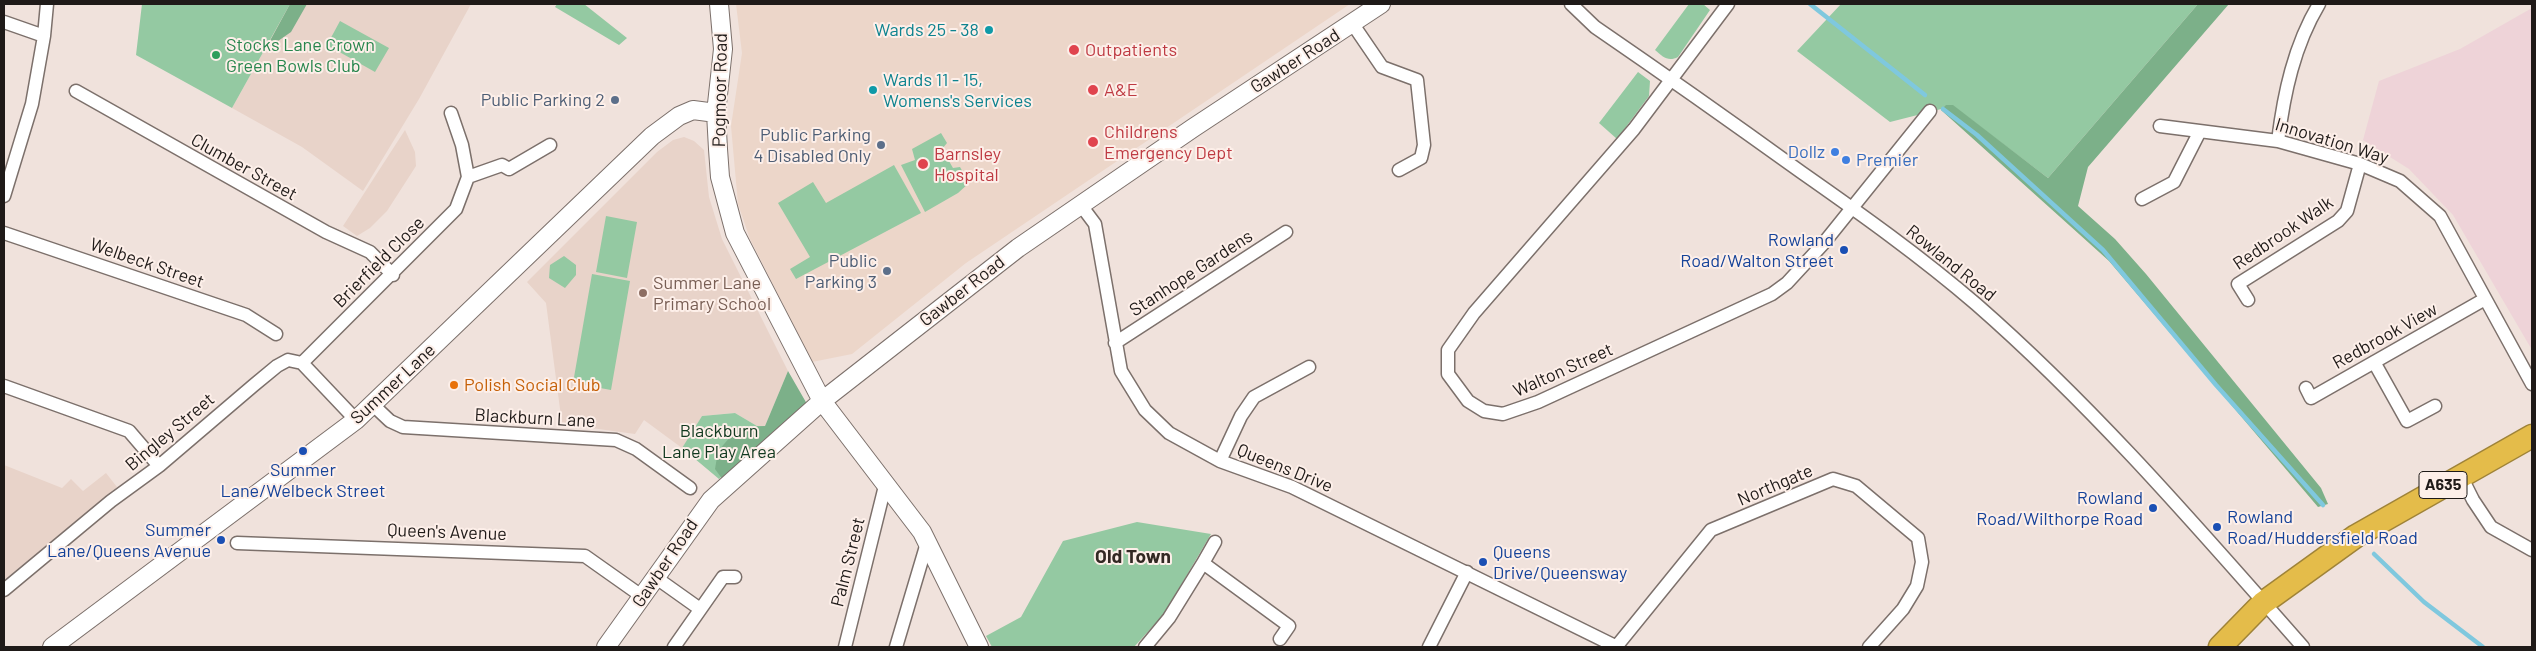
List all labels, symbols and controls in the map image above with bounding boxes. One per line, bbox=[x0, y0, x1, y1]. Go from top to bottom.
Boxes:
place label: Wards 25 - 38 bbox=[874, 19, 979, 41]
marker: Wards 25 - 38 bbox=[983, 24, 995, 36]
street label: Gawber Road bbox=[1246, 24, 1344, 98]
street label: Pogmoor Road bbox=[708, 33, 732, 147]
place label: Stocks Lane Crown Green Bowls Club bbox=[226, 34, 375, 76]
place label: Outpatients bbox=[1085, 39, 1177, 61]
marker: Outpatients bbox=[1067, 43, 1081, 57]
marker: Stocks Lane Crown Green Bowls Club bbox=[210, 49, 222, 61]
place label: Wards 11 - 15, Womens's Services bbox=[883, 69, 1032, 112]
place label: A&E bbox=[1104, 79, 1138, 101]
marker: A&E bbox=[1086, 83, 1100, 97]
marker: Wards 11 - 15, Womens's Services bbox=[867, 84, 879, 96]
place label: Public Parking 2 bbox=[481, 89, 605, 111]
marker: Public Parking 2 bbox=[609, 94, 621, 106]
street label: Innovation Way bbox=[2273, 114, 2391, 168]
place label: Childrens Emergency Dept bbox=[1104, 121, 1233, 163]
place label: Public Parking 4 Disabled Only bbox=[754, 124, 871, 166]
street label: Clumber Street bbox=[187, 129, 301, 205]
marker: Childrens Emergency Dept bbox=[1086, 135, 1100, 149]
marker: Public Parking 4 Disabled Only bbox=[875, 139, 887, 151]
place label: Dollz bbox=[1788, 141, 1825, 163]
place label: Barnsley Hospital bbox=[934, 143, 1001, 186]
marker: Dollz bbox=[1829, 146, 1841, 158]
place label: Premier bbox=[1856, 149, 1918, 171]
marker: Premier bbox=[1840, 154, 1852, 166]
marker: Barnsley Hospital bbox=[916, 157, 930, 171]
street label: Redbrook Walk bbox=[2229, 192, 2337, 274]
street label: Brierfield Close bbox=[329, 212, 429, 312]
street label: Rowland Road bbox=[1902, 220, 2000, 306]
street label: Stanhope Gardens bbox=[1125, 225, 1257, 321]
place label: Rowland Road/Walton Street bbox=[1680, 229, 1834, 272]
street label: Welbeck Street bbox=[87, 233, 207, 293]
marker: Rowland Road/Walton Street bbox=[1838, 244, 1850, 256]
place label: Public Parking 3 bbox=[805, 250, 877, 292]
street label: Gawber Road bbox=[915, 251, 1009, 331]
marker: Public Parking 3 bbox=[881, 265, 893, 277]
place label: Summer Lane Primary School bbox=[653, 272, 771, 314]
marker: Summer Lane Primary School bbox=[637, 287, 649, 299]
street label: Redbrook View bbox=[2329, 298, 2441, 374]
street label: Walton Street bbox=[1510, 338, 1616, 402]
street label: Summer Lane bbox=[346, 339, 440, 429]
place label: Polish Social Club bbox=[464, 374, 601, 396]
marker: Polish Social Club bbox=[448, 379, 460, 391]
street label: Bingley Street bbox=[121, 388, 219, 476]
street label: Blackburn Lane bbox=[474, 404, 596, 432]
park label: Blackburn Lane Play Area bbox=[662, 420, 776, 462]
street label: Queens Drive bbox=[1234, 439, 1336, 497]
marker: Summer Lane/Welbeck Street bbox=[297, 445, 309, 457]
place label: Summer Lane/Welbeck Street bbox=[221, 459, 385, 502]
street label: Northgate bbox=[1734, 459, 1816, 511]
road number: A635 bbox=[2419, 472, 2467, 498]
place label: Rowland Road/Wilthorpe Road bbox=[1976, 487, 2143, 530]
marker: Rowland Road/Wilthorpe Road bbox=[2147, 502, 2159, 514]
place label: Rowland Road/Huddersfield Road bbox=[2227, 506, 2418, 548]
street label: Gawber Road bbox=[627, 515, 703, 611]
street label: Palm Street bbox=[826, 515, 870, 609]
place label: Summer Lane/Queens Avenue bbox=[47, 519, 211, 562]
street label: Queen's Avenue bbox=[387, 519, 507, 545]
marker: Rowland Road/Huddersfield Road bbox=[2211, 521, 2223, 533]
marker: Summer Lane/Queens Avenue bbox=[215, 534, 227, 546]
place label: Queens Drive/Queensway bbox=[1493, 541, 1627, 584]
district label: Old Town bbox=[1095, 546, 1171, 568]
marker: Queens Drive/Queensway bbox=[1477, 556, 1489, 568]

